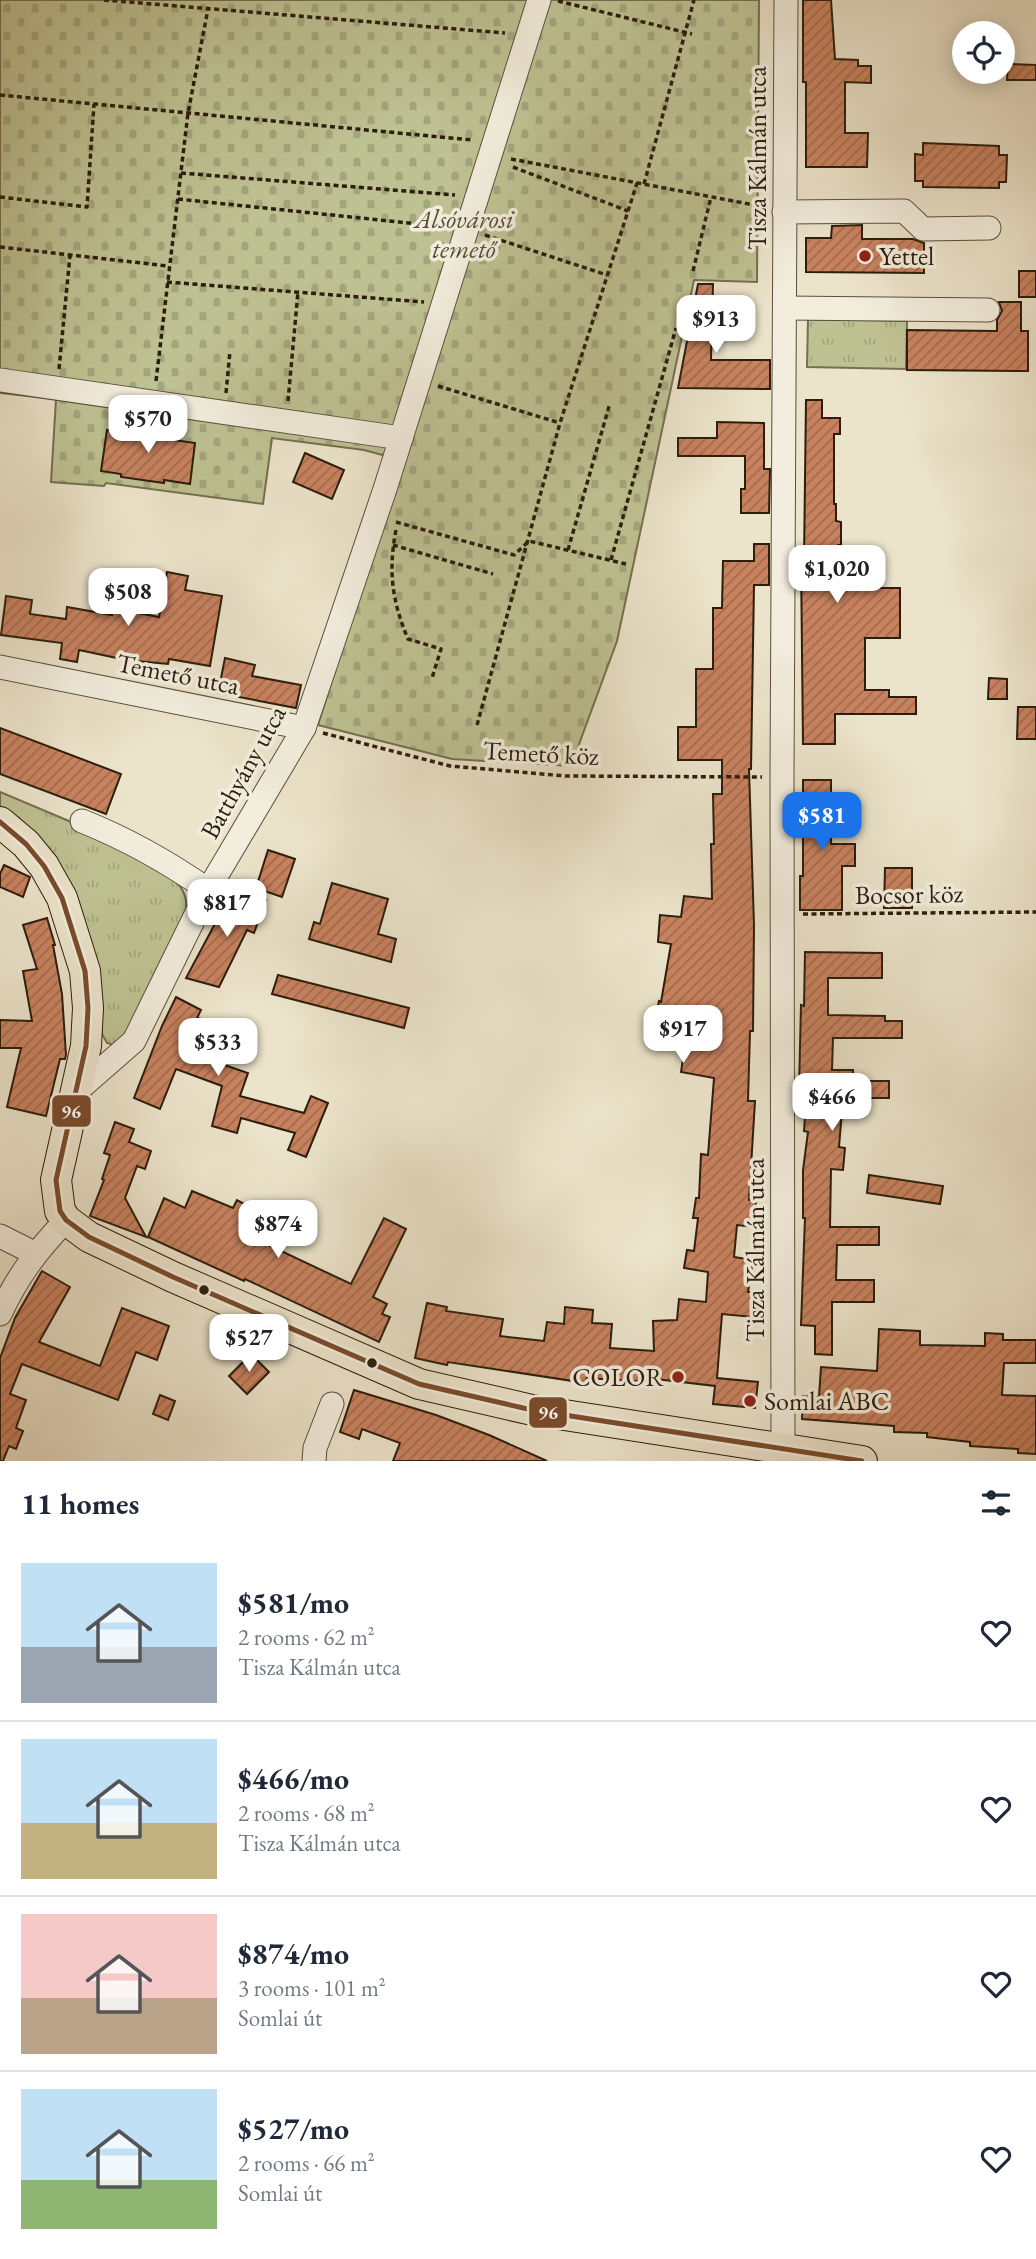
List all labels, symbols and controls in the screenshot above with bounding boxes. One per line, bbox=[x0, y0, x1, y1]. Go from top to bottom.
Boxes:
map controls bbox=[952, 21, 1015, 84]
button: locate bbox=[952, 21, 1015, 84]
street label: Tisza Kálmán utca bbox=[740, 65, 774, 250]
park label: Alsóvárosi temető bbox=[412, 202, 515, 266]
place label: Yettel bbox=[879, 239, 934, 273]
marker: Yettel bbox=[857, 248, 873, 264]
pin: $913 bbox=[675, 296, 757, 355]
text: $913 bbox=[692, 303, 740, 333]
pin: $570 bbox=[107, 396, 189, 455]
text: $570 bbox=[124, 403, 172, 433]
pin: $1,020 bbox=[780, 546, 894, 605]
text: $1,020 bbox=[805, 553, 869, 583]
pin: $508 bbox=[87, 568, 169, 628]
text: $508 bbox=[104, 576, 152, 606]
street label: Temető utca bbox=[114, 645, 243, 703]
street label: Batthyány utca bbox=[192, 699, 294, 845]
street label: Temető köz bbox=[482, 733, 600, 773]
pin: $581 bbox=[781, 792, 863, 852]
text: $581 bbox=[798, 800, 846, 830]
street label: Bocsor köz bbox=[855, 876, 964, 912]
pin: $817 bbox=[186, 880, 268, 939]
text: $817 bbox=[203, 887, 251, 917]
pin: $917 bbox=[642, 1006, 724, 1065]
text: $917 bbox=[659, 1013, 707, 1043]
pin: $533 bbox=[177, 1018, 259, 1078]
text: $533 bbox=[194, 1026, 242, 1056]
pin: $466 bbox=[791, 1074, 873, 1133]
text: $466 bbox=[808, 1081, 856, 1111]
line badge: 96 bbox=[51, 1094, 92, 1128]
text: 96 bbox=[61, 1099, 81, 1124]
street label: Tisza Kálmán utca bbox=[738, 1157, 772, 1342]
pin: $874 bbox=[237, 1200, 319, 1260]
text: $874 bbox=[254, 1208, 302, 1238]
unlabelled marker bbox=[197, 1283, 211, 1297]
pin: $527 bbox=[208, 1314, 290, 1374]
text: $527 bbox=[225, 1322, 273, 1352]
unlabelled marker bbox=[365, 1356, 379, 1370]
place label: COLOR bbox=[572, 1360, 664, 1394]
marker: COLOR bbox=[670, 1369, 686, 1385]
place label: Somlai ABC bbox=[764, 1384, 889, 1418]
marker: Somlai ABC bbox=[742, 1393, 758, 1409]
line badge: 96 bbox=[528, 1396, 568, 1429]
text: 96 bbox=[538, 1400, 558, 1425]
text: 11 homes bbox=[21, 1484, 139, 1523]
icon: filters bbox=[977, 1484, 1015, 1522]
text: $581/mo bbox=[238, 1583, 349, 1622]
icon: home bbox=[77, 1591, 161, 1675]
icon: heart bbox=[977, 1614, 1015, 1652]
text: 2 rooms · 62 m² bbox=[238, 1622, 375, 1652]
text: Tisza Kálmán utca bbox=[238, 1652, 401, 1682]
text: $466/mo bbox=[238, 1759, 349, 1798]
icon: home bbox=[77, 1767, 161, 1851]
icon: heart bbox=[977, 1790, 1015, 1828]
text: 2 rooms · 68 m² bbox=[238, 1798, 375, 1828]
text: Tisza Kálmán utca bbox=[238, 1828, 401, 1858]
text: $874/mo bbox=[238, 1934, 349, 1973]
icon: home bbox=[77, 1942, 161, 2026]
icon: heart bbox=[977, 1965, 1015, 2003]
text: 3 rooms · 101 m² bbox=[238, 1973, 386, 2003]
text: Somlai út bbox=[238, 2003, 322, 2033]
text: $527/mo bbox=[238, 2109, 349, 2148]
icon: home bbox=[77, 2117, 161, 2201]
icon: heart bbox=[977, 2140, 1015, 2178]
text: 2 rooms · 66 m² bbox=[238, 2148, 375, 2178]
text: Somlai út bbox=[238, 2178, 322, 2208]

